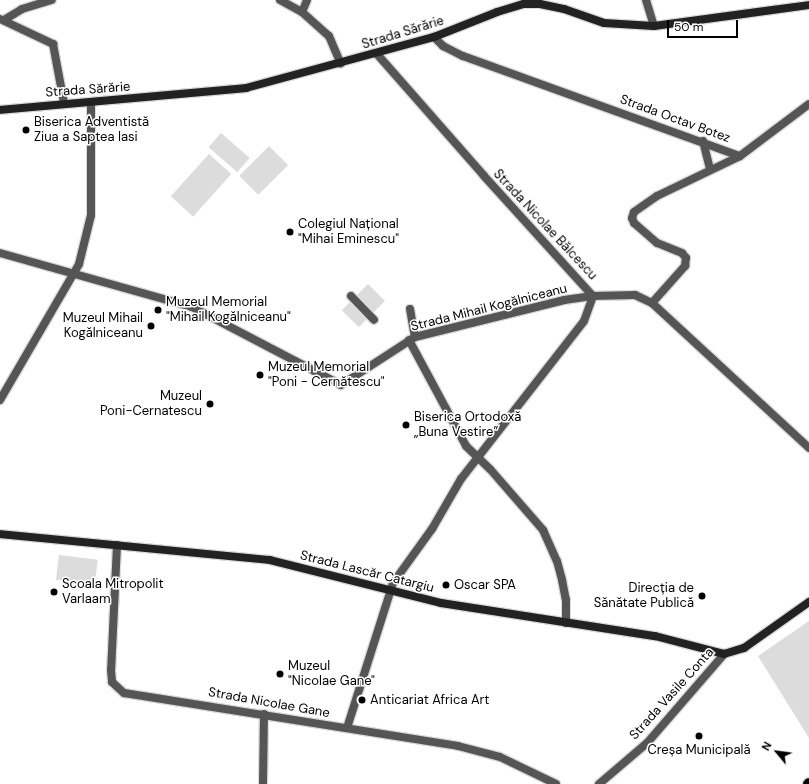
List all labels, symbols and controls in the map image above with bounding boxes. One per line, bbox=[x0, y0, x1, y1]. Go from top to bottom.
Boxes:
scale bar bbox=[669, 12, 740, 38]
street label: Strada Sărărie bbox=[360, 13, 446, 53]
text: 50 m bbox=[674, 19, 703, 35]
street label: Strada Sărărie bbox=[45, 79, 131, 101]
street label: Strada Octav Botez bbox=[618, 92, 732, 146]
place label: Biserica Adventistă Ziua a Saptea Iasi bbox=[34, 115, 149, 146]
marker: Biserica Adventistă Ziua a Saptea Iasi bbox=[21, 125, 31, 135]
street label: Strada Nicolae Bălcescu bbox=[490, 167, 600, 283]
place label: Colegiul Național "Mihai Eminescu" bbox=[298, 217, 399, 248]
marker: Colegiul Național "Mihai Eminescu" bbox=[285, 227, 295, 237]
street label: Strada Mihail Kogălniceanu bbox=[409, 281, 569, 335]
place label: Muzeul Memorial "Mihail Kogălniceanu" bbox=[166, 295, 291, 326]
marker: Muzeul Memorial "Mihail Kogălniceanu" bbox=[153, 305, 163, 315]
place label: Muzeul Mihail Kogălniceanu bbox=[63, 311, 143, 342]
marker: Muzeul Mihail Kogălniceanu bbox=[146, 321, 156, 331]
place label: Muzeul Memorial "Poni - Cernătescu" bbox=[268, 360, 385, 391]
marker: Muzeul Memorial "Poni - Cernătescu" bbox=[255, 370, 265, 380]
place label: Muzeul Poni-Cernatescu bbox=[100, 389, 202, 420]
marker: Muzeul Poni-Cernatescu bbox=[205, 399, 215, 409]
place label: Biserica Ortodoxă „Buna Vestire” bbox=[414, 410, 521, 441]
marker: Biserica Ortodoxă „Buna Vestire” bbox=[401, 420, 411, 430]
street label: Strada Lascăr Catargiu bbox=[299, 548, 435, 596]
place label: Scoala Mitropolit Varlaam bbox=[62, 577, 164, 608]
place label: Oscar SPA bbox=[454, 577, 516, 593]
marker: Oscar SPA bbox=[441, 580, 451, 590]
place label: Direcția de Sănătate Publică bbox=[594, 581, 694, 612]
marker: Scoala Mitropolit Varlaam bbox=[49, 587, 59, 597]
marker: Direcția de Sănătate Publică bbox=[697, 591, 707, 601]
street label: Strada Vasile Conta bbox=[627, 645, 717, 743]
place label: Muzeul "Nicolae Gane" bbox=[288, 659, 375, 690]
marker: Muzeul "Nicolae Gane" bbox=[275, 669, 285, 679]
street label: Strada Nicolae Gane bbox=[207, 685, 331, 721]
place label: Anticariat Africa Art bbox=[370, 692, 489, 708]
marker: Anticariat Africa Art bbox=[357, 695, 367, 705]
marker: Creșa Municipală bbox=[694, 731, 704, 741]
north arrow bbox=[757, 732, 797, 772]
text: N bbox=[758, 739, 775, 753]
place label: Creșa Municipală bbox=[647, 742, 751, 758]

